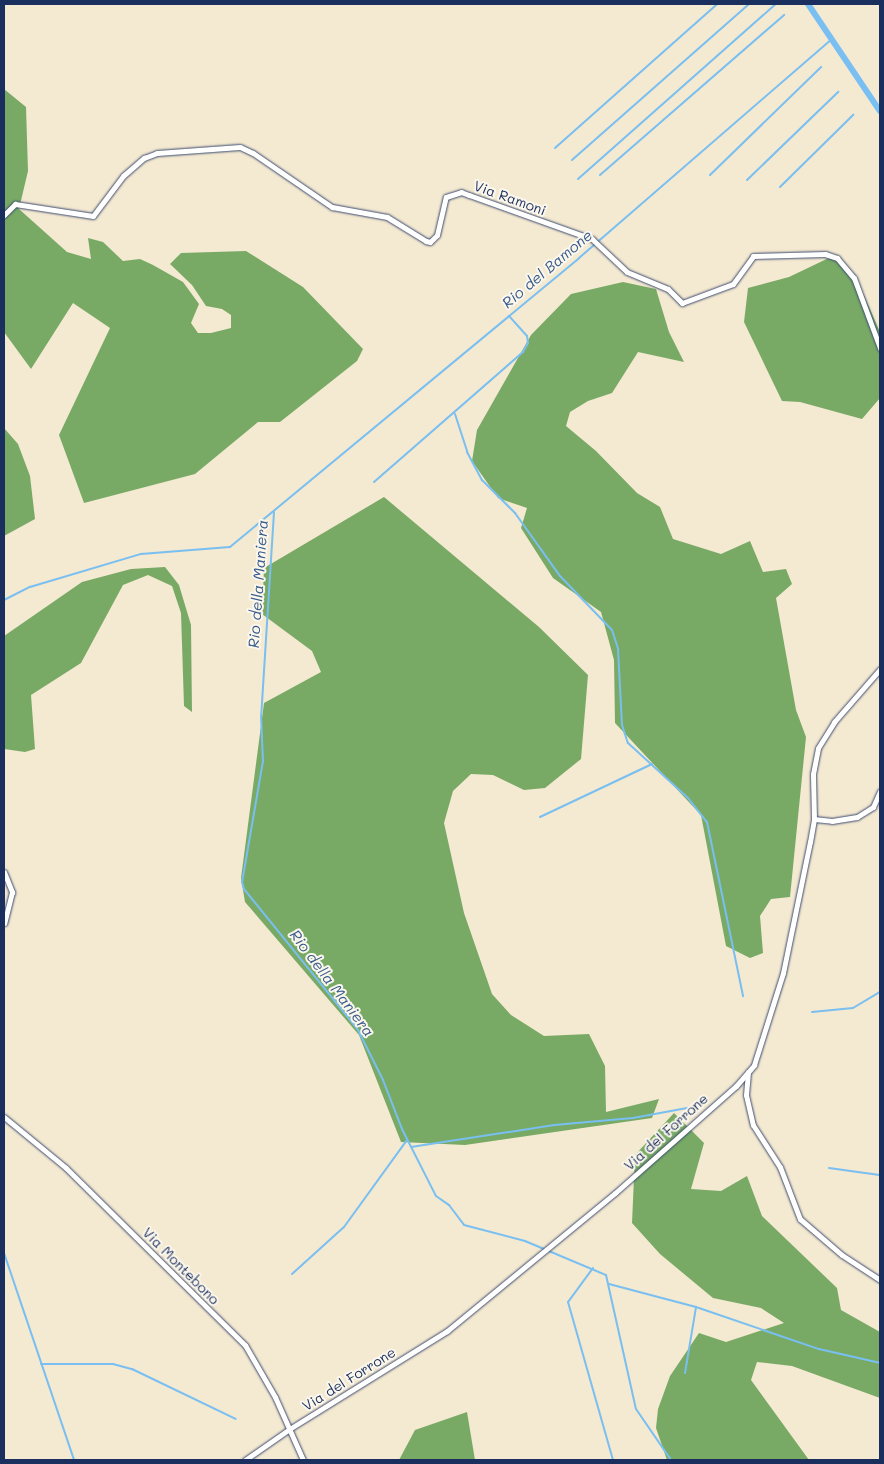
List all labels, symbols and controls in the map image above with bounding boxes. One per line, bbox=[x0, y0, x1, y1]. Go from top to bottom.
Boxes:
street label: Via Ramoni bbox=[472, 177, 548, 219]
water label: Rio del Bamone bbox=[498, 226, 596, 312]
water label: Rio della Maniera bbox=[245, 519, 271, 649]
water label: Rio della Maniera bbox=[286, 926, 378, 1040]
street label: Via del Forrone bbox=[621, 1090, 711, 1174]
street label: Via Montebono bbox=[139, 1224, 223, 1308]
street label: Via del Forrone bbox=[299, 1344, 399, 1414]

